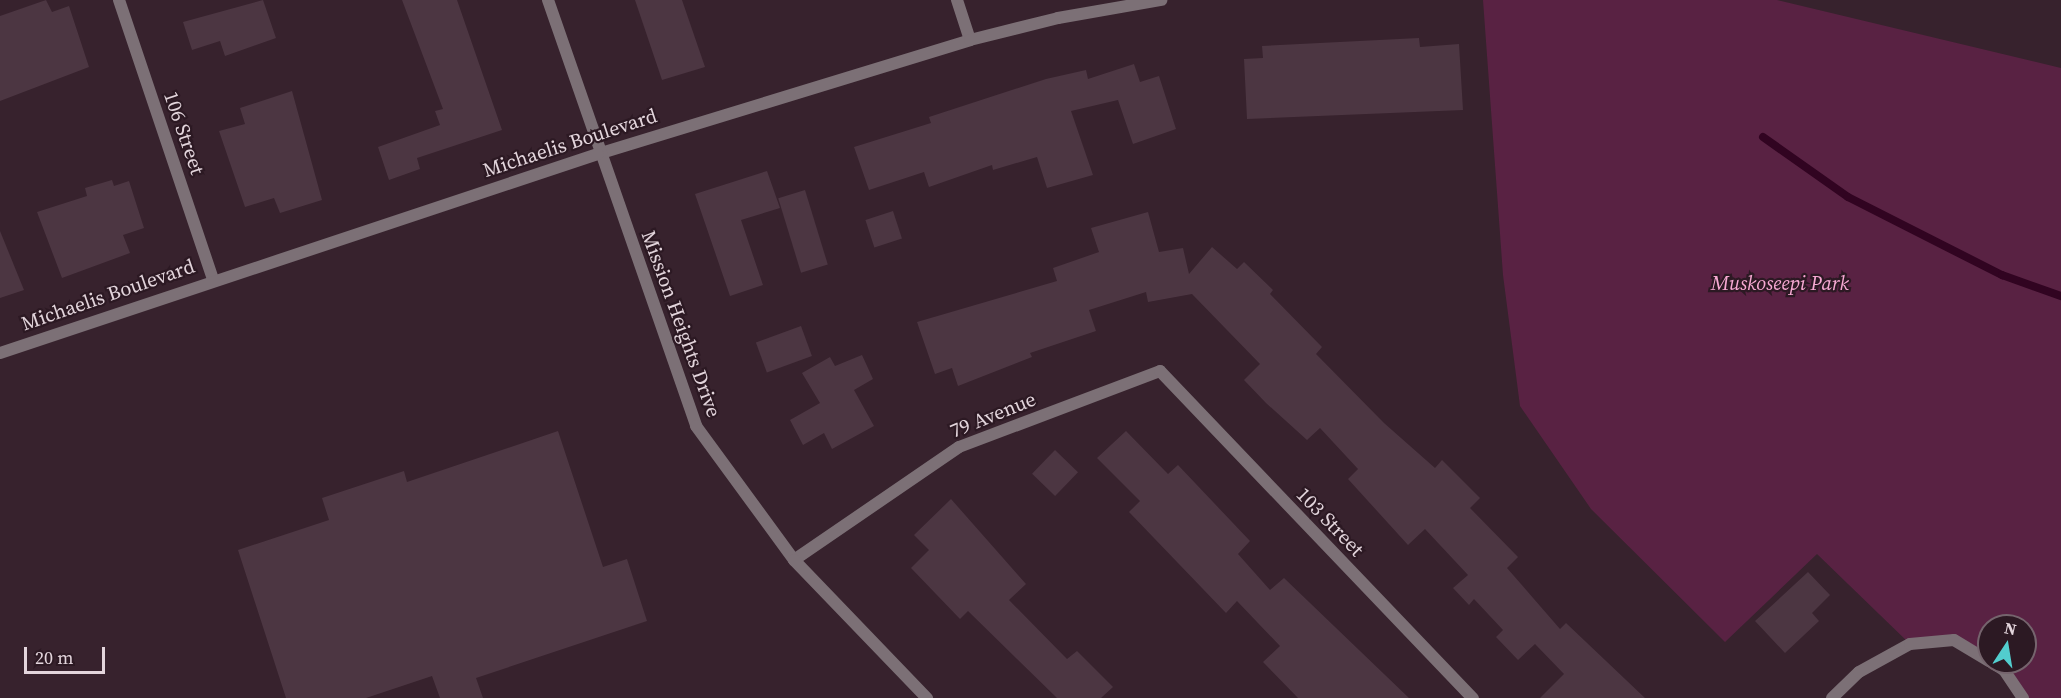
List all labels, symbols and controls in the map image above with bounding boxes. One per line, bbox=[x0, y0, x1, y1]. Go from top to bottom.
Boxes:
street label: 106 Street bbox=[159, 88, 209, 178]
street label: Michaelis Boulevard bbox=[480, 104, 660, 182]
street label: Mission Heights Drive bbox=[636, 227, 726, 421]
street label: Michaelis Boulevard bbox=[18, 254, 198, 336]
park label: Muskoseepi Park bbox=[1711, 271, 1849, 295]
street label: 79 Avenue bbox=[947, 387, 1039, 443]
street label: 103 Street bbox=[1291, 483, 1369, 561]
north arrow bbox=[1977, 614, 2037, 674]
text: N bbox=[2002, 616, 2018, 640]
scale bar bbox=[27, 635, 108, 673]
text: 20 m bbox=[35, 645, 73, 670]

